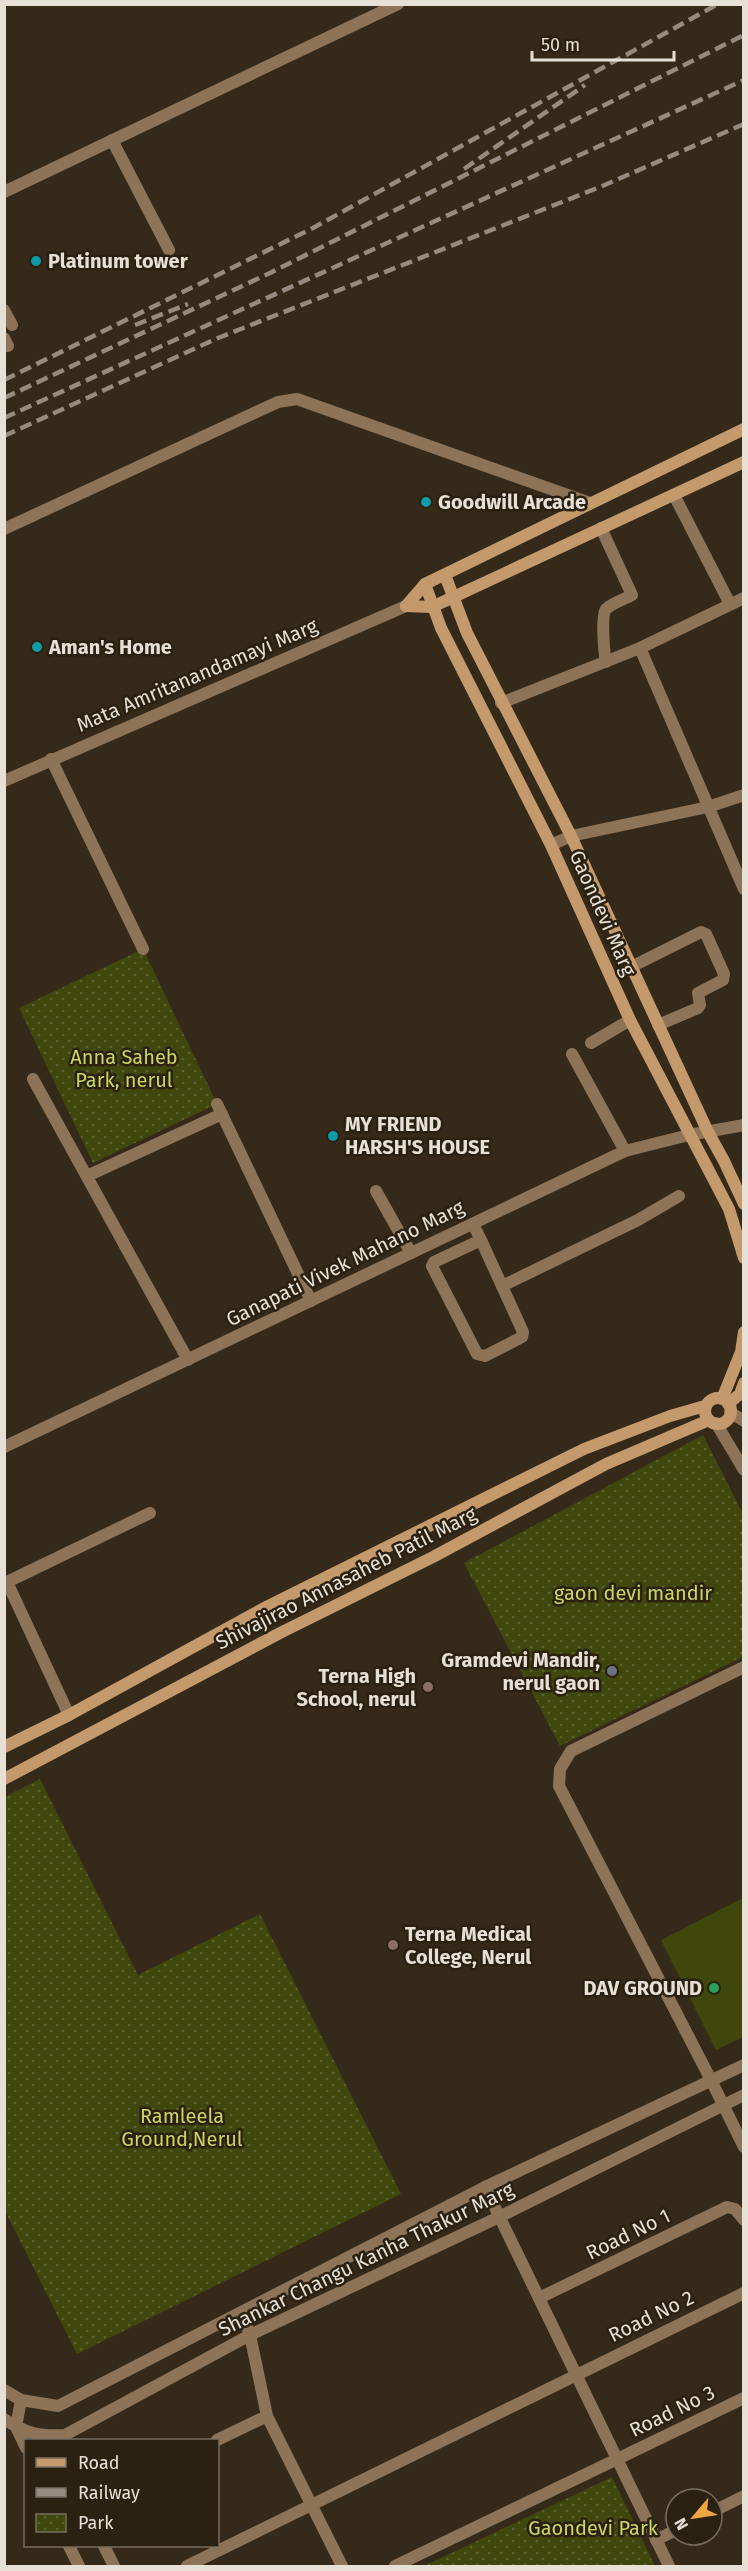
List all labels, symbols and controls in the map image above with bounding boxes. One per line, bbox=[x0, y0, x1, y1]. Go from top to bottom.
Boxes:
scale bar bbox=[532, 24, 674, 62]
text: 50 m bbox=[541, 34, 580, 56]
place label: Platinum tower bbox=[48, 249, 189, 273]
marker: Platinum tower bbox=[29, 254, 43, 268]
place label: Goodwill Arcade bbox=[438, 490, 586, 514]
marker: Goodwill Arcade bbox=[419, 495, 433, 509]
street label: Mata Amritanandamayi Marg bbox=[73, 613, 322, 737]
place label: Aman's Home bbox=[48, 635, 172, 659]
marker: Aman's Home bbox=[30, 640, 44, 654]
street label: Gaondevi Marg bbox=[565, 847, 642, 980]
park label: Anna Saheb Park, nerul bbox=[70, 1045, 178, 1092]
place label: MY FRIEND HARSH'S HOUSE bbox=[345, 1112, 490, 1159]
marker: MY FRIEND HARSH'S HOUSE bbox=[326, 1129, 340, 1143]
street label: Ganapati Vivek Mahano Marg bbox=[222, 1195, 468, 1331]
street label: Shivajirao Annasaheb Patil Marg bbox=[212, 1501, 481, 1654]
park label: gaon devi mandir bbox=[554, 1581, 712, 1605]
place label: Gramdevi Mandir, nerul gaon bbox=[441, 1648, 600, 1695]
place label: Terna High School, nerul bbox=[296, 1664, 416, 1711]
marker: Gramdevi Mandir, nerul gaon bbox=[605, 1664, 619, 1678]
marker: Terna High School, nerul bbox=[421, 1680, 435, 1694]
place label: Terna Medical College, Nerul bbox=[405, 1922, 532, 1969]
marker: Terna Medical College, Nerul bbox=[386, 1938, 400, 1952]
place label: DAV GROUND bbox=[584, 1976, 702, 2000]
marker: DAV GROUND bbox=[707, 1981, 721, 1995]
park label: Ramleela Ground,Nerul bbox=[121, 2104, 243, 2151]
street label: Shankar Changu Kanha Thakur Marg bbox=[214, 2177, 518, 2341]
street label: Road No 1 bbox=[582, 2203, 674, 2265]
street label: Road No 2 bbox=[604, 2285, 698, 2347]
street label: Road No 3 bbox=[625, 2380, 719, 2442]
legend bbox=[24, 2439, 219, 2547]
text: Road bbox=[78, 2452, 120, 2474]
text: Railway bbox=[78, 2482, 140, 2504]
north arrow bbox=[664, 2487, 724, 2547]
text: Park bbox=[78, 2512, 114, 2534]
text: N bbox=[670, 2515, 692, 2533]
park label: Gaondevi Park bbox=[528, 2516, 659, 2540]

